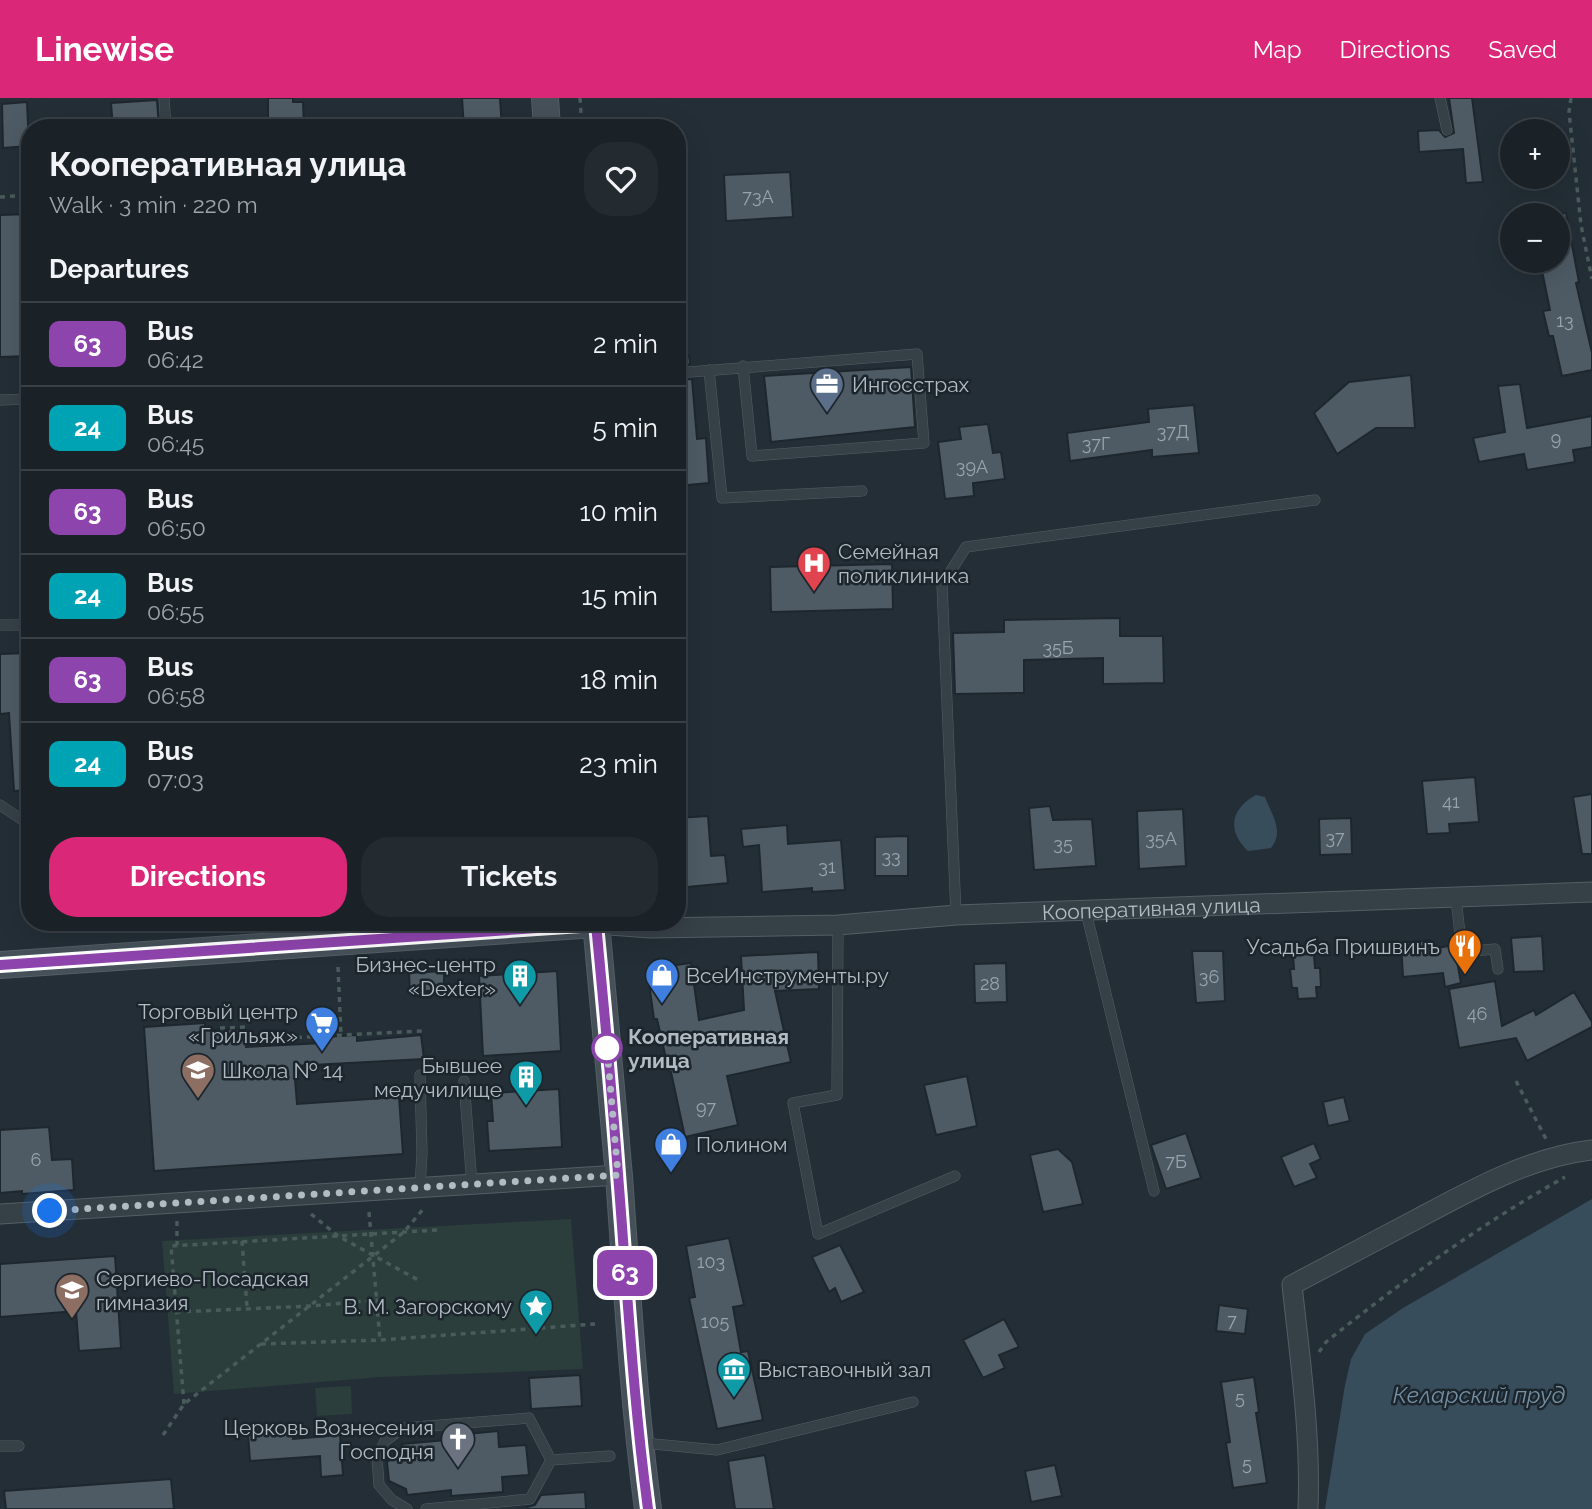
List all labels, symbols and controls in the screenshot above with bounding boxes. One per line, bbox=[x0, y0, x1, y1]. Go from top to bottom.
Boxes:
text: Linewise bbox=[35, 30, 174, 69]
text: Map bbox=[1253, 35, 1302, 64]
text: Directions bbox=[1340, 35, 1450, 64]
text: Saved bbox=[1488, 35, 1557, 64]
map controls bbox=[1500, 119, 1570, 273]
button: + bbox=[1500, 119, 1570, 189]
button: heart bbox=[584, 142, 658, 216]
text: Кооперативная улица bbox=[49, 145, 406, 184]
house number: 73А bbox=[742, 186, 774, 207]
text: Walk · 3 min · 220 m bbox=[49, 191, 258, 218]
button: − bbox=[1500, 203, 1570, 273]
text: Departures bbox=[49, 254, 189, 284]
house number: 13 bbox=[1556, 310, 1574, 331]
text: Bus bbox=[147, 316, 194, 346]
text: 63 bbox=[74, 329, 101, 358]
text: 2 min bbox=[593, 329, 658, 359]
text: 06:42 bbox=[147, 346, 204, 373]
office icon: Ингосстрах bbox=[808, 365, 846, 414]
place label: Ингосстрах bbox=[852, 372, 970, 397]
text: Bus bbox=[147, 400, 194, 430]
text: 24 bbox=[74, 413, 101, 442]
text: 5 min bbox=[592, 413, 658, 443]
house number: 37Д bbox=[1157, 421, 1189, 442]
house number: 9 bbox=[1551, 428, 1561, 449]
text: 06:45 bbox=[147, 430, 204, 457]
house number: 37Г bbox=[1082, 433, 1110, 454]
house number: 39А bbox=[956, 456, 988, 477]
text: Bus bbox=[147, 484, 194, 514]
text: 63 bbox=[74, 497, 101, 526]
text: 10 min bbox=[580, 497, 658, 527]
text: 06:50 bbox=[147, 514, 206, 541]
place label: Семейная поликлиника bbox=[838, 539, 969, 588]
hospital icon: Семейная поликлиника bbox=[795, 544, 833, 593]
text: Bus bbox=[147, 568, 194, 598]
text: 24 bbox=[74, 581, 101, 610]
text: 15 min bbox=[581, 581, 658, 611]
text: 06:55 bbox=[147, 598, 204, 625]
house number: 35Б bbox=[1042, 637, 1074, 658]
text: Bus bbox=[147, 652, 194, 682]
text: 63 bbox=[74, 665, 101, 694]
text: 18 min bbox=[580, 665, 658, 695]
text: 06:58 bbox=[147, 682, 205, 709]
text: Bus bbox=[147, 736, 194, 766]
text: 24 bbox=[74, 749, 101, 778]
text: 23 min bbox=[579, 749, 658, 779]
text: 07:03 bbox=[147, 766, 204, 793]
house number: 41 bbox=[1442, 791, 1460, 812]
house number: 37 bbox=[1325, 827, 1345, 848]
house number: 35А bbox=[1145, 828, 1177, 849]
house number: 35 bbox=[1053, 833, 1073, 854]
button: Directions bbox=[49, 837, 347, 917]
button: Tickets bbox=[361, 837, 658, 917]
house number: 33 bbox=[881, 846, 901, 867]
house number: 31 bbox=[818, 856, 836, 877]
street label: Кооперативная улица bbox=[1042, 891, 1261, 924]
restaurant icon: Усадьба Пришвинъ bbox=[1446, 927, 1484, 976]
place label: Усадьба Пришвинъ bbox=[1247, 934, 1440, 959]
place label: Бизнес-центр «Dexter» bbox=[356, 952, 496, 1001]
shop icon: ВсеИнструменты.ру bbox=[643, 956, 681, 1005]
building icon: Бизнес-центр «Dexter» bbox=[501, 957, 539, 1006]
place label: ВсеИнструменты.ру bbox=[686, 963, 889, 988]
house number: 36 bbox=[1199, 966, 1219, 987]
house number: 28 bbox=[980, 973, 1000, 994]
place label: Торговый центр «Грильяж» bbox=[138, 999, 298, 1048]
house number: 46 bbox=[1467, 1003, 1487, 1024]
supermarket icon: Торговый центр «Грильяж» bbox=[303, 1004, 341, 1053]
place label: Кооперативная улица bbox=[628, 1024, 789, 1073]
marker: Кооперативная улица bbox=[592, 1033, 622, 1063]
school or university icon: Школа № 14 bbox=[179, 1051, 217, 1100]
place label: Бывшее медучилище bbox=[374, 1053, 502, 1102]
place label: Школа № 14 bbox=[222, 1058, 343, 1083]
building icon: Бывшее медучилище bbox=[507, 1058, 545, 1107]
house number: 97 bbox=[696, 1097, 716, 1118]
shop icon: Полином bbox=[652, 1125, 690, 1174]
place label: Полином bbox=[696, 1132, 787, 1157]
house number: 6 bbox=[31, 1149, 42, 1170]
house number: 7Б bbox=[1165, 1151, 1187, 1172]
your location bbox=[32, 1193, 67, 1228]
line badge: 63 bbox=[594, 1250, 656, 1296]
house number: 103 bbox=[697, 1251, 725, 1272]
text: 63 bbox=[611, 1258, 639, 1287]
place label: Сергиево-Посадская гимназия bbox=[96, 1266, 309, 1315]
school or university icon: Сергиево-Посадская гимназия bbox=[53, 1271, 91, 1320]
place icon: В. М. Загорскому bbox=[517, 1287, 555, 1336]
place label: В. М. Загорскому bbox=[344, 1294, 512, 1319]
house number: 7 bbox=[1227, 1310, 1237, 1331]
house number: 105 bbox=[701, 1311, 729, 1332]
museum icon: Выставочный зал bbox=[715, 1350, 753, 1399]
place label: Выставочный зал bbox=[758, 1357, 931, 1382]
water label: Келарский пруд bbox=[1393, 1381, 1565, 1408]
house number: 5 bbox=[1235, 1387, 1245, 1408]
place label: Церковь Вознесения Господня bbox=[224, 1415, 434, 1464]
church icon: Церковь Вознесения Господня bbox=[439, 1420, 477, 1469]
house number: 5 bbox=[1242, 1453, 1252, 1474]

